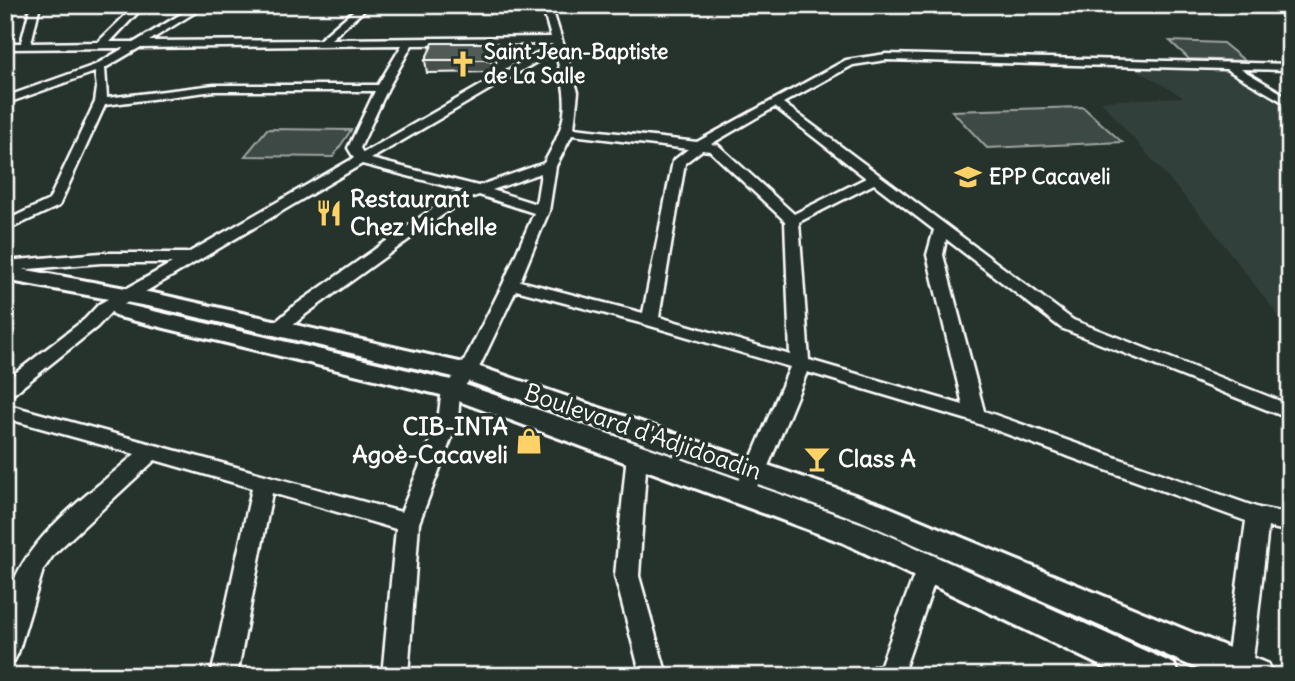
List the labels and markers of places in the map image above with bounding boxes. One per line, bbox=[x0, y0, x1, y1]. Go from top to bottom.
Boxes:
place label: Saint Jean-Baptiste de La Salle bbox=[484, 38, 668, 89]
church icon: Saint Jean-Baptiste de La Salle bbox=[448, 49, 478, 79]
school or university icon: EPP Cacaveli bbox=[953, 162, 983, 192]
place label: EPP Cacaveli bbox=[989, 163, 1111, 190]
place label: Restaurant Chez Michelle bbox=[350, 183, 497, 241]
restaurant icon: Restaurant Chez Michelle bbox=[314, 198, 344, 228]
place label: CIB-INTA Agoè-Cacaveli bbox=[352, 411, 508, 469]
shop icon: CIB-INTA Agoè-Cacaveli bbox=[514, 426, 544, 456]
place label: Class A bbox=[838, 443, 916, 473]
bar icon: Class A bbox=[802, 444, 832, 474]

